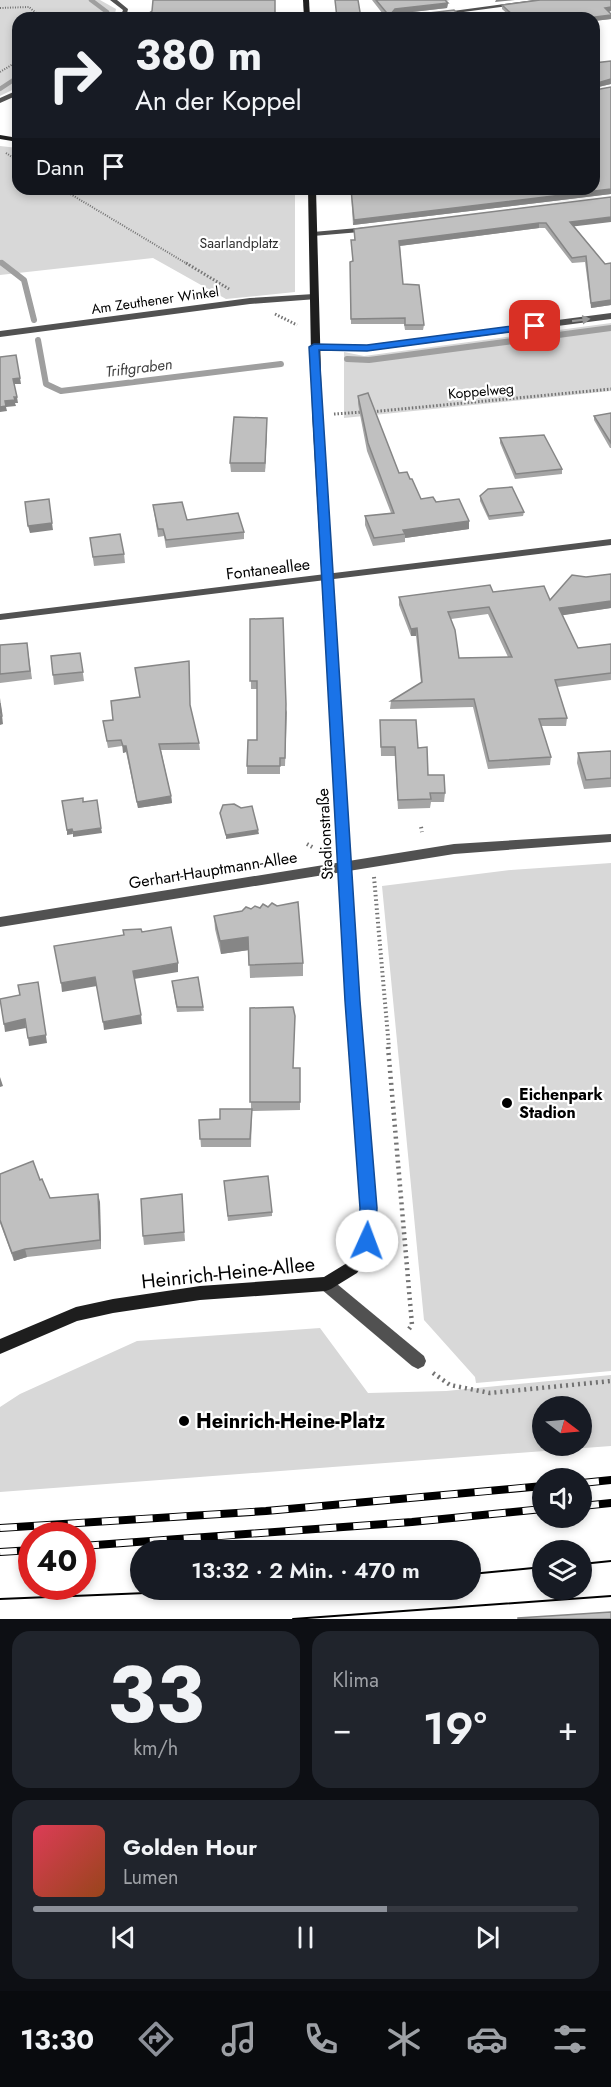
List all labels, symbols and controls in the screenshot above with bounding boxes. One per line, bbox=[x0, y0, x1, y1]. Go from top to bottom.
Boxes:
text: 380 m bbox=[135, 25, 262, 86]
icon: right bbox=[36, 36, 114, 114]
text: An der Koppel bbox=[135, 81, 302, 120]
icon: arrive bbox=[97, 150, 130, 183]
text: Dann bbox=[36, 151, 85, 183]
park label: Saarlandplatz bbox=[200, 233, 279, 253]
street label: Am Zeuthener Winkel bbox=[90, 281, 220, 319]
pin bbox=[509, 300, 560, 351]
icon: arrive bbox=[518, 309, 551, 342]
one-way arrow bbox=[571, 315, 590, 325]
water label: Triftgraben bbox=[104, 353, 174, 383]
street label: Koppelweg bbox=[447, 378, 515, 404]
street label: Fontaneallee bbox=[225, 552, 311, 586]
street label: Stadionstraße bbox=[311, 788, 339, 880]
street label: Gerhart-Hauptmann-Allee bbox=[127, 845, 299, 895]
place label: Eichenpark Stadion bbox=[519, 1083, 604, 1124]
marker: Eichenpark Stadion bbox=[500, 1096, 514, 1110]
position arrow bbox=[335, 1209, 399, 1273]
street label: Heinrich-Heine-Allee bbox=[140, 1249, 316, 1297]
north arrow bbox=[532, 1396, 592, 1456]
map controls bbox=[532, 1396, 592, 1600]
place label: Heinrich-Heine-Platz bbox=[196, 1407, 386, 1436]
marker: Heinrich-Heine-Platz bbox=[177, 1414, 191, 1428]
button: sound bbox=[532, 1468, 592, 1528]
speed limit sign: 40 bbox=[18, 1522, 96, 1600]
button: layers bbox=[532, 1540, 592, 1600]
text: 13:32 · 2 Min. · 470 m bbox=[191, 1554, 420, 1586]
text: 33 bbox=[107, 1639, 204, 1751]
text: Klima bbox=[333, 1666, 379, 1695]
text: 19° bbox=[423, 1696, 487, 1761]
text: − bbox=[333, 1705, 352, 1752]
text: + bbox=[558, 1705, 578, 1752]
text: km/h bbox=[133, 1734, 178, 1763]
text: Golden Hour bbox=[123, 1831, 257, 1863]
text: Lumen bbox=[123, 1863, 179, 1892]
icon: previous bbox=[107, 1921, 140, 1954]
icon: pause bbox=[289, 1921, 322, 1954]
icon: next bbox=[471, 1921, 504, 1954]
icon: directions bbox=[135, 2018, 177, 2060]
icon: music bbox=[218, 2018, 260, 2060]
icon: phone bbox=[300, 2018, 342, 2060]
icon: climate bbox=[383, 2018, 425, 2060]
icon: car bbox=[466, 2018, 508, 2060]
icon: filters bbox=[549, 2018, 591, 2060]
text: 13:30 bbox=[20, 2020, 94, 2059]

